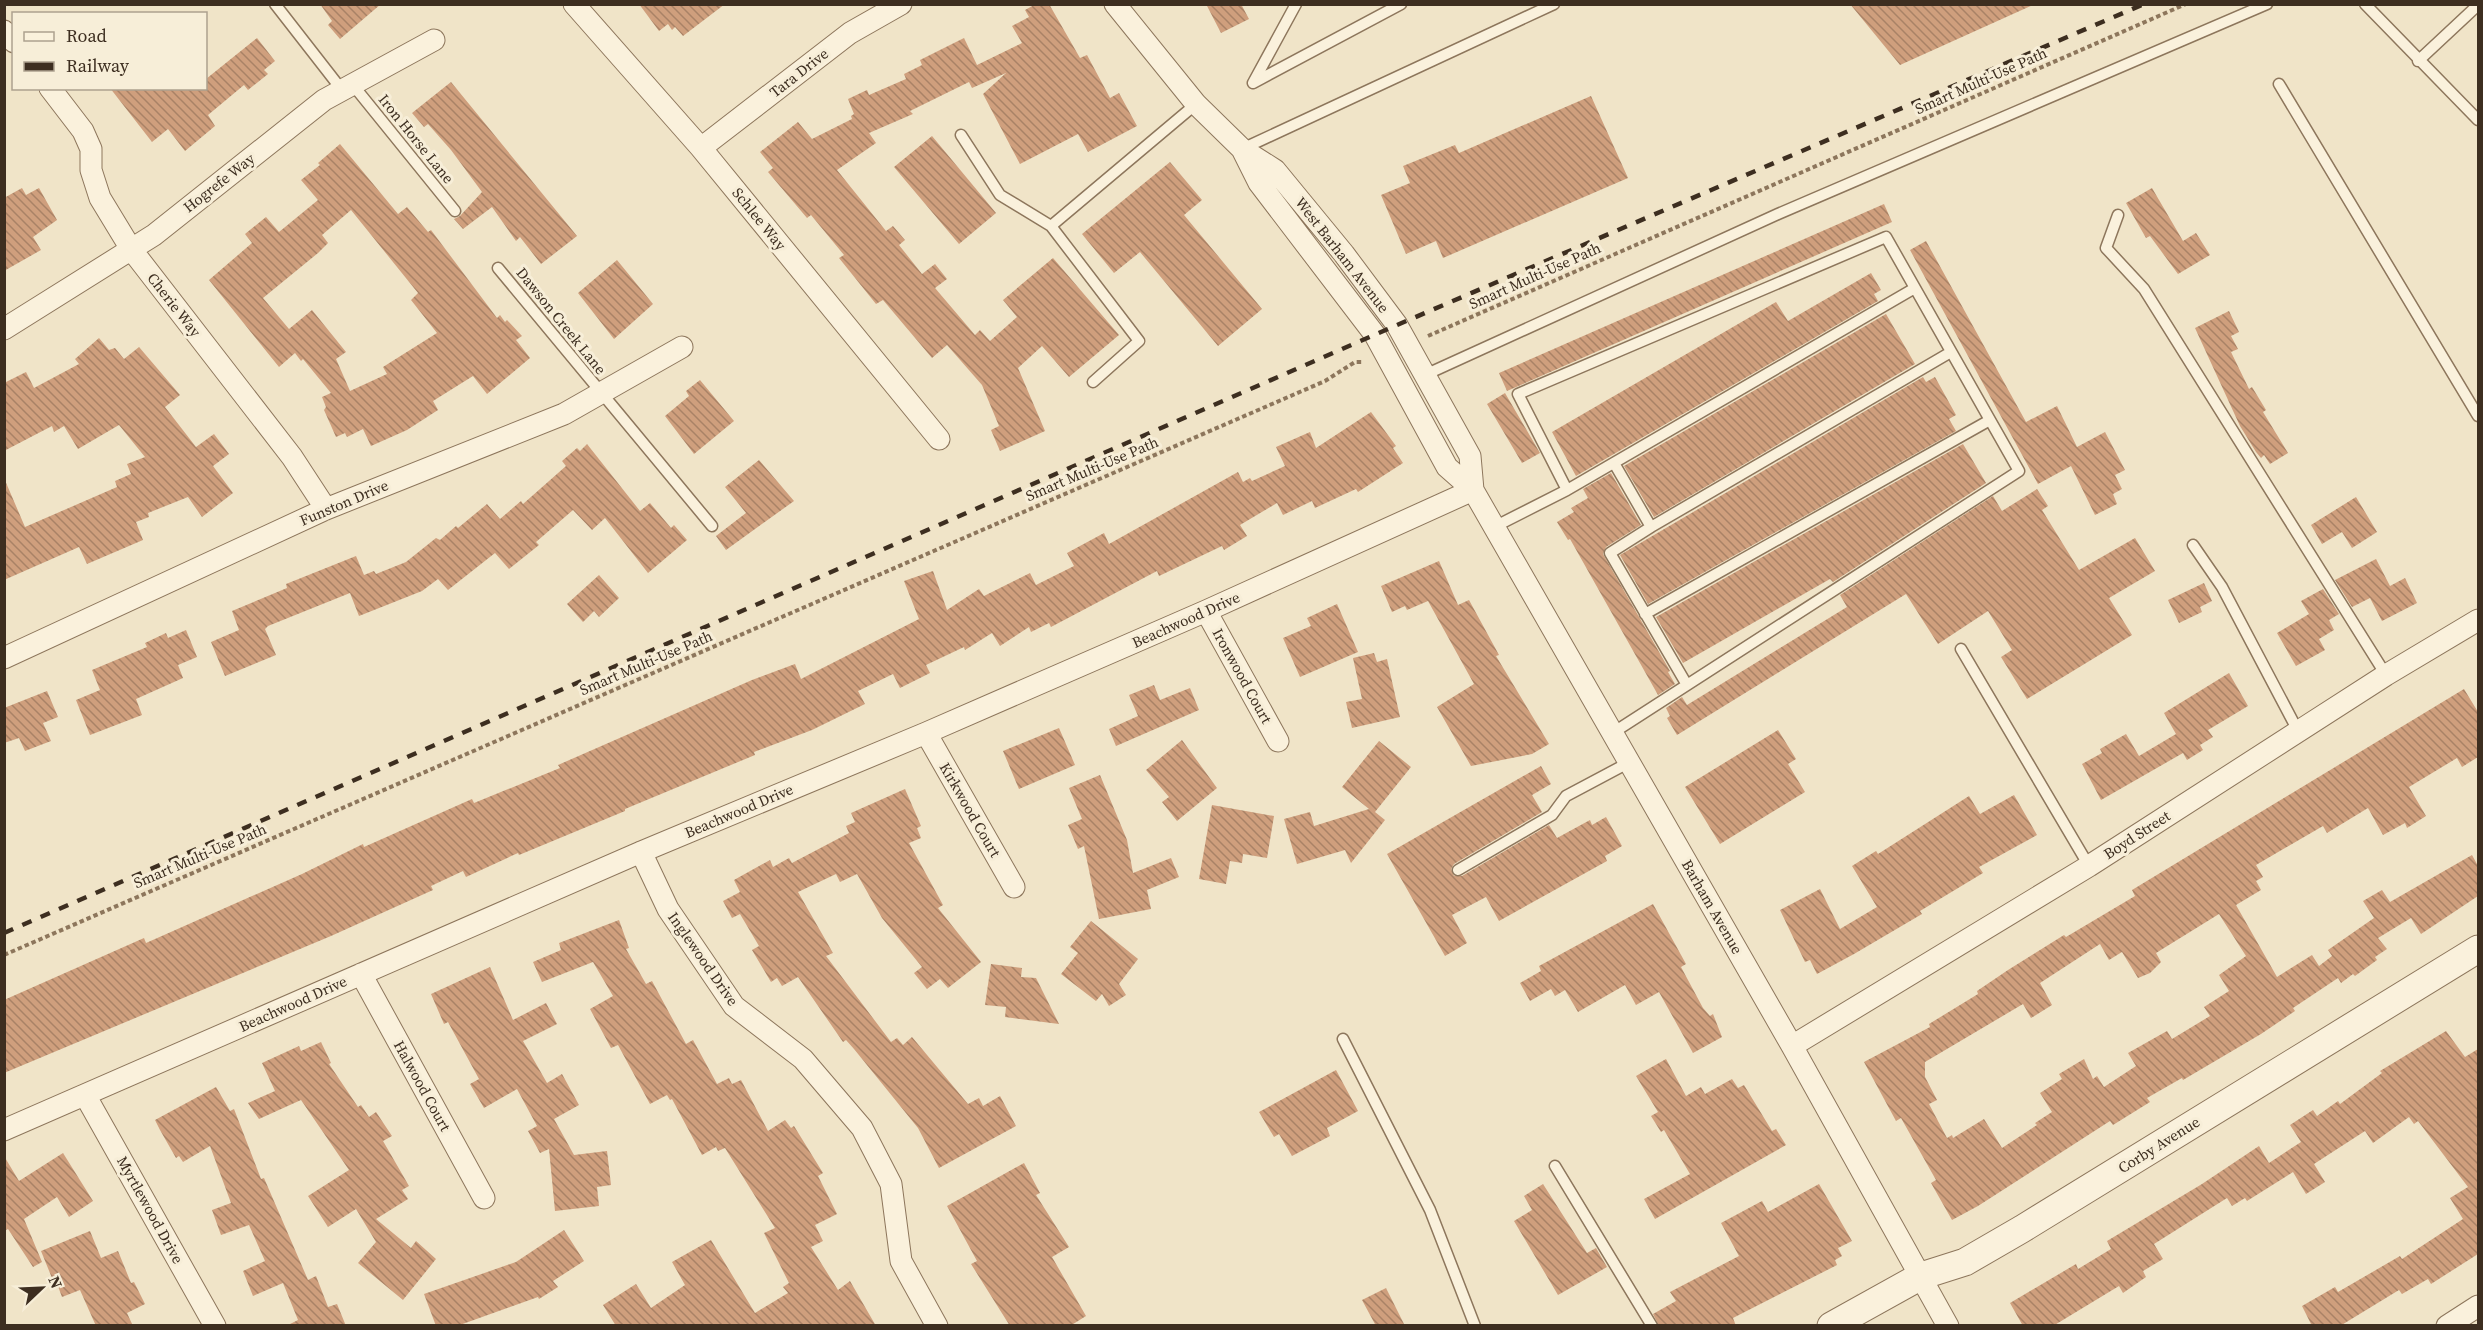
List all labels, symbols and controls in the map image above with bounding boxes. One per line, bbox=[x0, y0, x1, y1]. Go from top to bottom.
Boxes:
legend bbox=[12, 12, 207, 90]
text: Road bbox=[66, 23, 107, 48]
street label: Smart Multi-Use Path bbox=[1911, 42, 2050, 119]
street label: Tara Drive bbox=[765, 43, 833, 102]
text: Railway bbox=[66, 53, 130, 78]
street label: Iron Horse Lane bbox=[374, 90, 459, 188]
street label: Hogrefe Way bbox=[179, 148, 259, 217]
street label: Schlee Way bbox=[728, 183, 791, 255]
street label: West Barham Avenue bbox=[1290, 192, 1395, 317]
street label: Smart Multi-Use Path bbox=[1465, 237, 1604, 314]
street label: Dawson Creek Lane bbox=[512, 263, 611, 379]
street label: Cherie Way bbox=[143, 268, 206, 341]
street label: Smart Multi-Use Path bbox=[1022, 431, 1161, 506]
street label: Funston Drive bbox=[296, 474, 392, 531]
street label: Beachwood Drive bbox=[1128, 586, 1243, 653]
street label: Ironwood Court bbox=[1208, 624, 1277, 727]
street label: Smart Multi-Use Path bbox=[576, 625, 715, 700]
street label: Kirkwood Court bbox=[935, 758, 1006, 861]
street label: Beachwood Drive bbox=[681, 778, 797, 843]
street label: Boyd Street bbox=[2099, 805, 2174, 864]
street label: Smart Multi-Use Path bbox=[130, 818, 269, 893]
street label: Barham Avenue bbox=[1677, 856, 1748, 958]
street label: Inglewood Drive bbox=[663, 908, 744, 1010]
street label: Beachwood Drive bbox=[235, 970, 350, 1037]
street label: Halwood Court bbox=[389, 1037, 456, 1135]
street label: Corby Avenue bbox=[2114, 1111, 2204, 1178]
street label: Myrtlewood Drive bbox=[112, 1152, 189, 1268]
north arrow bbox=[12, 1258, 72, 1318]
text: N bbox=[43, 1272, 68, 1292]

